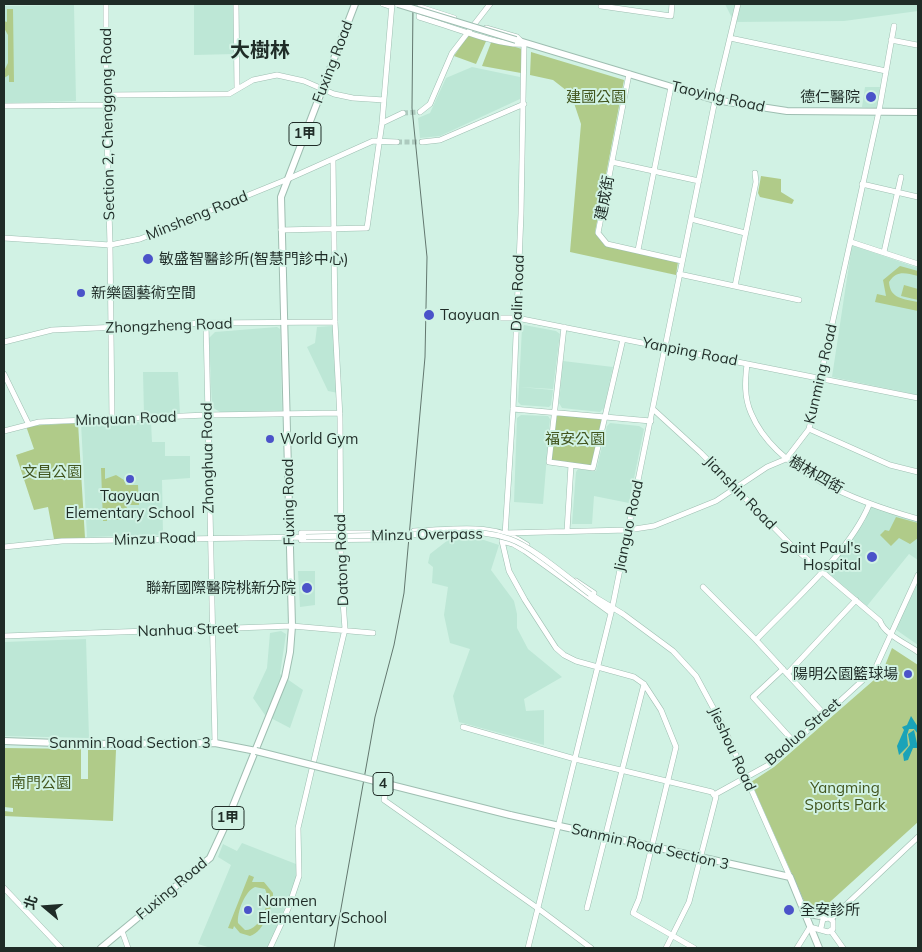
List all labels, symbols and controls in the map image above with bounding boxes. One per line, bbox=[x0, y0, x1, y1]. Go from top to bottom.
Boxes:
street label: Fuxing Road bbox=[309, 18, 357, 106]
street label: Section 2, Chenggong Road bbox=[97, 28, 119, 220]
district label: 大樹林 bbox=[230, 39, 290, 63]
street label: Taoying Road bbox=[669, 77, 767, 117]
park label: 建國公園 bbox=[566, 88, 626, 106]
place label: 德仁醫院 bbox=[800, 88, 860, 106]
marker: 德仁醫院 bbox=[864, 90, 878, 104]
road number: 1甲 bbox=[289, 122, 321, 146]
street label: 建成街 bbox=[592, 174, 618, 222]
street label: Minsheng Road bbox=[143, 187, 251, 245]
place label: 敏盛智醫診所(智慧門診中心) bbox=[159, 250, 349, 268]
marker: 敏盛智醫診所(智慧門診中心) bbox=[141, 252, 155, 266]
street label: Dalin Road bbox=[508, 254, 528, 332]
place label: 新樂園藝術空間 bbox=[91, 284, 196, 302]
marker: 新樂園藝術空間 bbox=[75, 287, 87, 299]
place label: Taoyuan bbox=[440, 306, 500, 324]
marker: Taoyuan bbox=[422, 308, 436, 322]
street label: Zhongzheng Road bbox=[105, 315, 233, 337]
street label: Kunming Road bbox=[801, 322, 841, 426]
street label: Yanping Road bbox=[641, 334, 739, 370]
street label: Zhonghua Road bbox=[198, 402, 218, 514]
street label: Minquan Road bbox=[75, 408, 177, 430]
place label: World Gym bbox=[280, 430, 358, 448]
park label: 福安公園 bbox=[545, 430, 605, 448]
marker: World Gym bbox=[264, 433, 276, 445]
street label: Jianshin Road bbox=[700, 452, 780, 534]
street label: 樹林四街 bbox=[786, 452, 846, 498]
street label: Fuxing Road bbox=[279, 458, 299, 546]
park label: 文昌公園 bbox=[22, 463, 82, 481]
marker: Taoyuan Elementary School bbox=[124, 473, 136, 485]
street label: Jianguo Road bbox=[611, 479, 647, 573]
place label: Taoyuan Elementary School bbox=[66, 487, 194, 522]
street label: Datong Road bbox=[331, 513, 353, 607]
street label: Minzu Overpass bbox=[371, 525, 483, 545]
street label: Minzu Road bbox=[114, 529, 196, 549]
place label: Saint Paul's Hospital bbox=[780, 539, 861, 574]
marker: Saint Paul's Hospital bbox=[865, 550, 879, 564]
place label: 聯新國際醫院桃新分院 bbox=[146, 579, 296, 597]
marker: 聯新國際醫院桃新分院 bbox=[300, 581, 314, 595]
street label: Nanhua Street bbox=[137, 619, 239, 641]
place label: 陽明公園籃球場 bbox=[793, 665, 898, 683]
marker: 陽明公園籃球場 bbox=[902, 668, 914, 680]
street label: Baoluo Street bbox=[762, 694, 844, 770]
street label: Jieshou Road bbox=[705, 704, 759, 794]
street label: Sanmin Road Section 3 bbox=[49, 734, 211, 752]
road number: 4 bbox=[373, 772, 393, 796]
park label: 南門公園 bbox=[11, 774, 71, 792]
park label: Yangming Sports Park bbox=[805, 779, 885, 814]
road number: 1甲 bbox=[212, 806, 244, 830]
street label: Sanmin Road Section 3 bbox=[569, 820, 731, 874]
street label: Fuxing Road bbox=[133, 854, 211, 924]
north arrow bbox=[20, 882, 70, 932]
place label: Nanmen Elementary School bbox=[258, 892, 387, 927]
text: 北 bbox=[20, 893, 41, 912]
place label: 全安診所 bbox=[800, 901, 860, 919]
marker: 全安診所 bbox=[782, 903, 796, 917]
marker: Nanmen Elementary School bbox=[242, 904, 254, 916]

